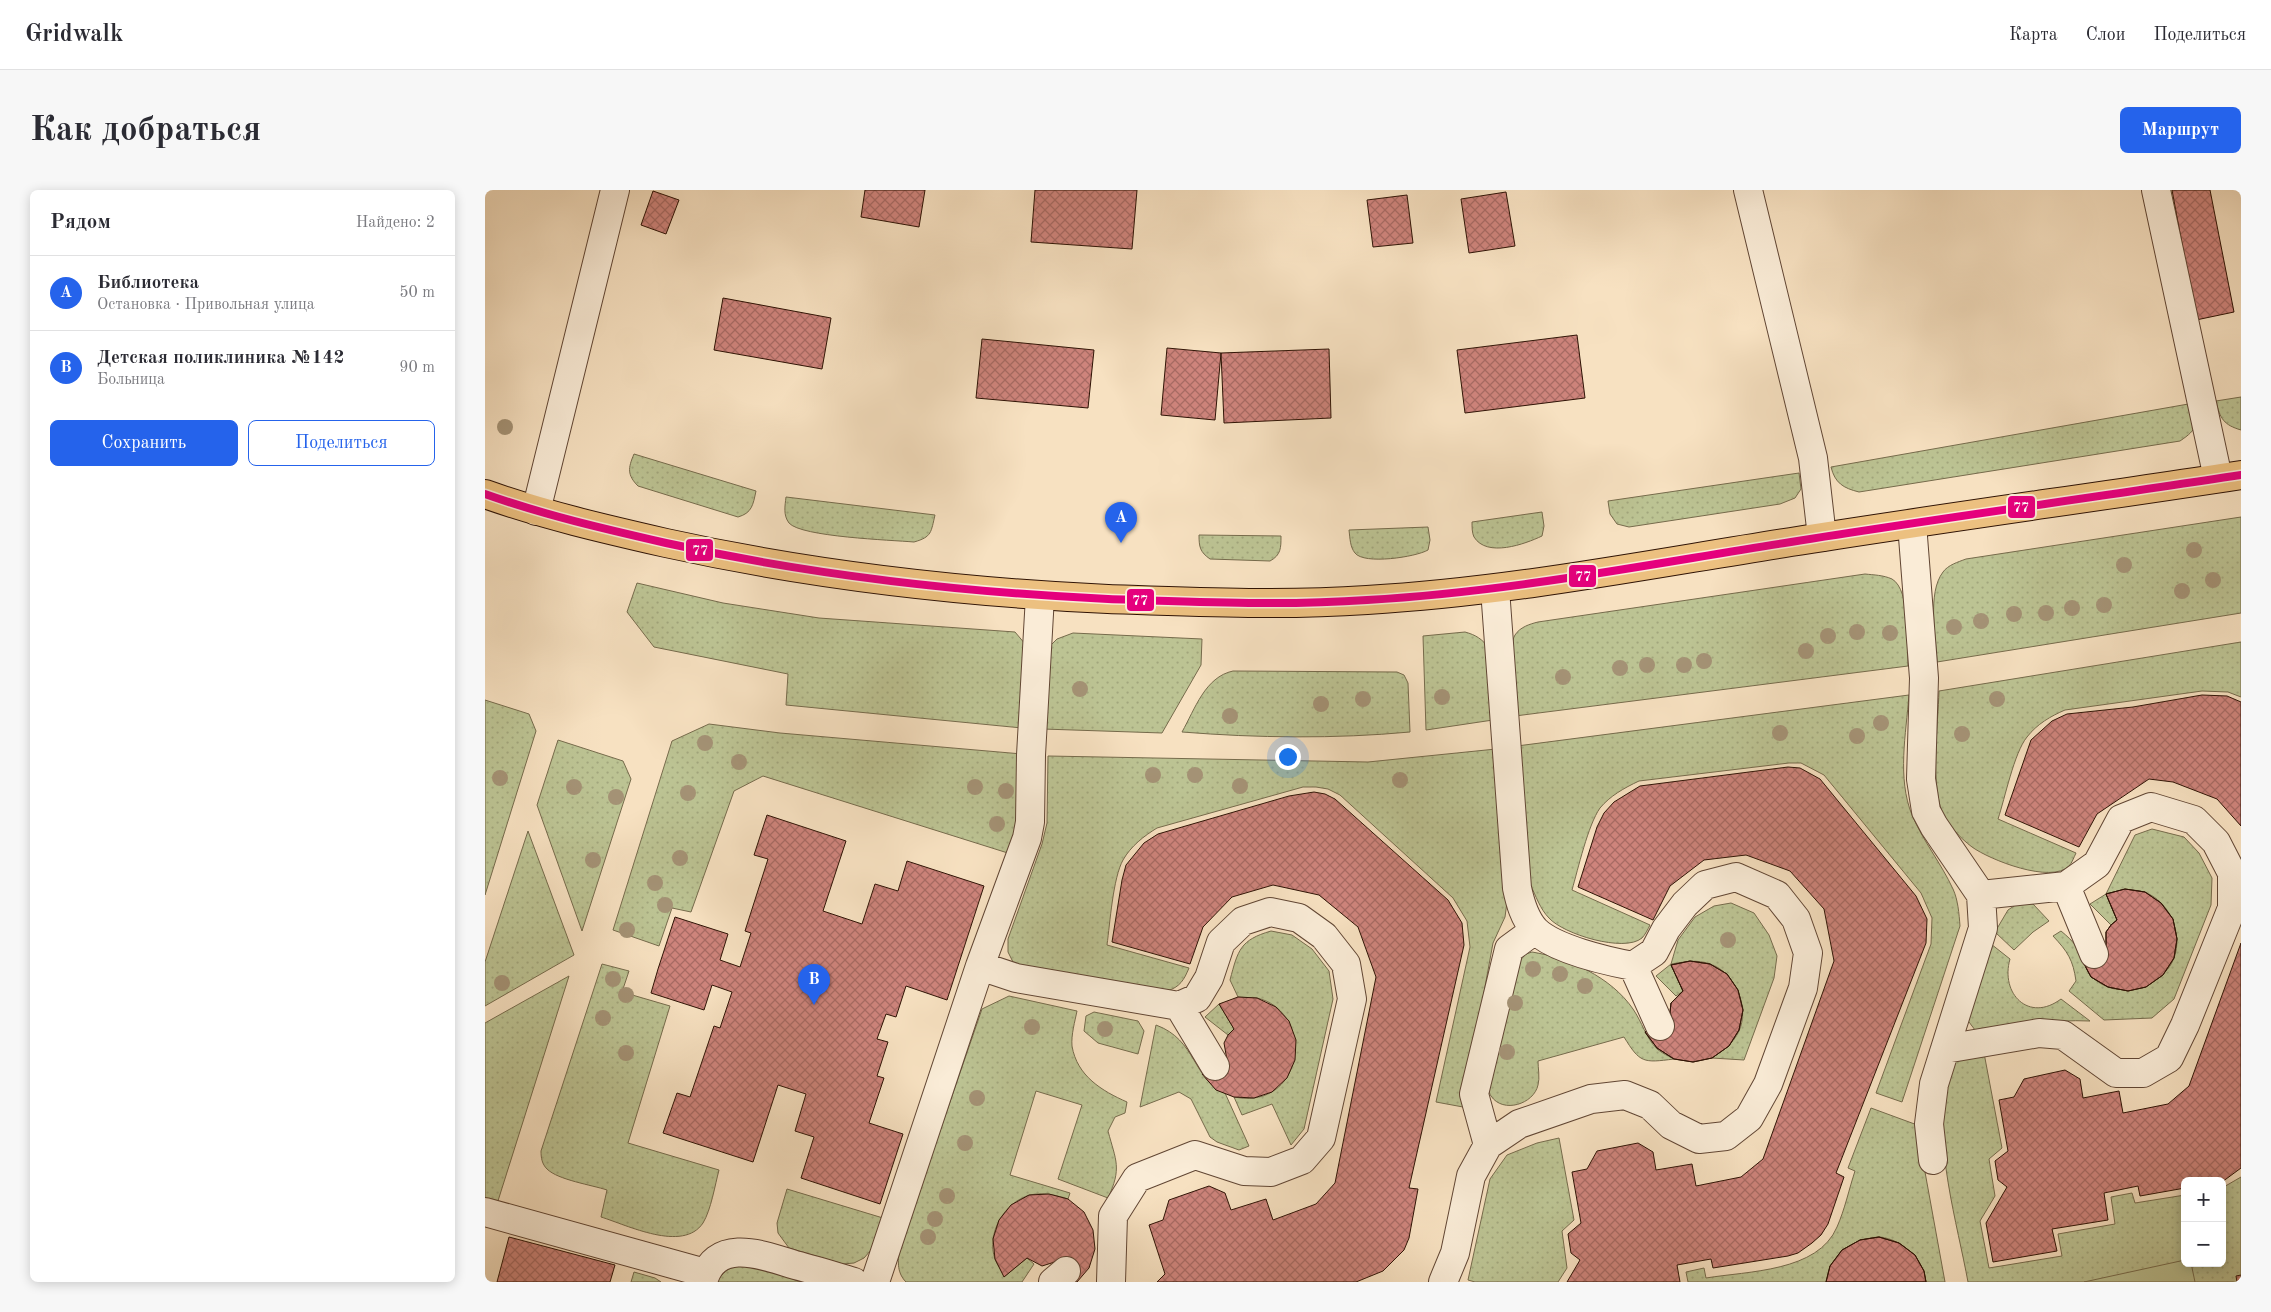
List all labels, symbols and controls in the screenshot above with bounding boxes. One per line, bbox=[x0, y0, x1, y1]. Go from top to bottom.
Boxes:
text: Gridwalk bbox=[25, 23, 123, 47]
text: Карта bbox=[2009, 26, 2058, 44]
text: Слои bbox=[2086, 26, 2125, 44]
text: Поделиться bbox=[2153, 26, 2246, 44]
button: Маршрут bbox=[2120, 107, 2241, 153]
text: Как добраться bbox=[30, 113, 261, 148]
text: Рядом bbox=[50, 212, 111, 233]
text: Найдено: 2 bbox=[356, 215, 435, 231]
text: Библиотека bbox=[97, 274, 199, 293]
text: A bbox=[60, 285, 72, 301]
text: 50 m bbox=[399, 285, 435, 301]
text: Остановка · Привольная улица bbox=[97, 297, 315, 313]
text: Детская поликлиника №142 bbox=[97, 349, 345, 368]
text: B bbox=[60, 360, 72, 376]
text: 90 m bbox=[399, 360, 435, 376]
text: Больница bbox=[97, 372, 165, 388]
button: Сохранить bbox=[50, 420, 238, 466]
button: Поделиться bbox=[248, 420, 435, 466]
line badge: 77 bbox=[2007, 495, 2036, 519]
text: 77 bbox=[2013, 501, 2029, 515]
pin: A bbox=[1105, 502, 1137, 543]
line badge: 77 bbox=[685, 538, 714, 562]
text: 77 bbox=[692, 544, 708, 558]
line badge: 77 bbox=[1568, 564, 1597, 588]
text: 77 bbox=[1575, 570, 1591, 584]
line badge: 77 bbox=[1126, 588, 1155, 612]
text: 77 bbox=[1132, 594, 1148, 608]
your location bbox=[1275, 744, 1301, 770]
pin: B bbox=[798, 964, 830, 1005]
map controls bbox=[2181, 1177, 2226, 1267]
button: + bbox=[2181, 1177, 2226, 1222]
button: − bbox=[2181, 1222, 2226, 1267]

